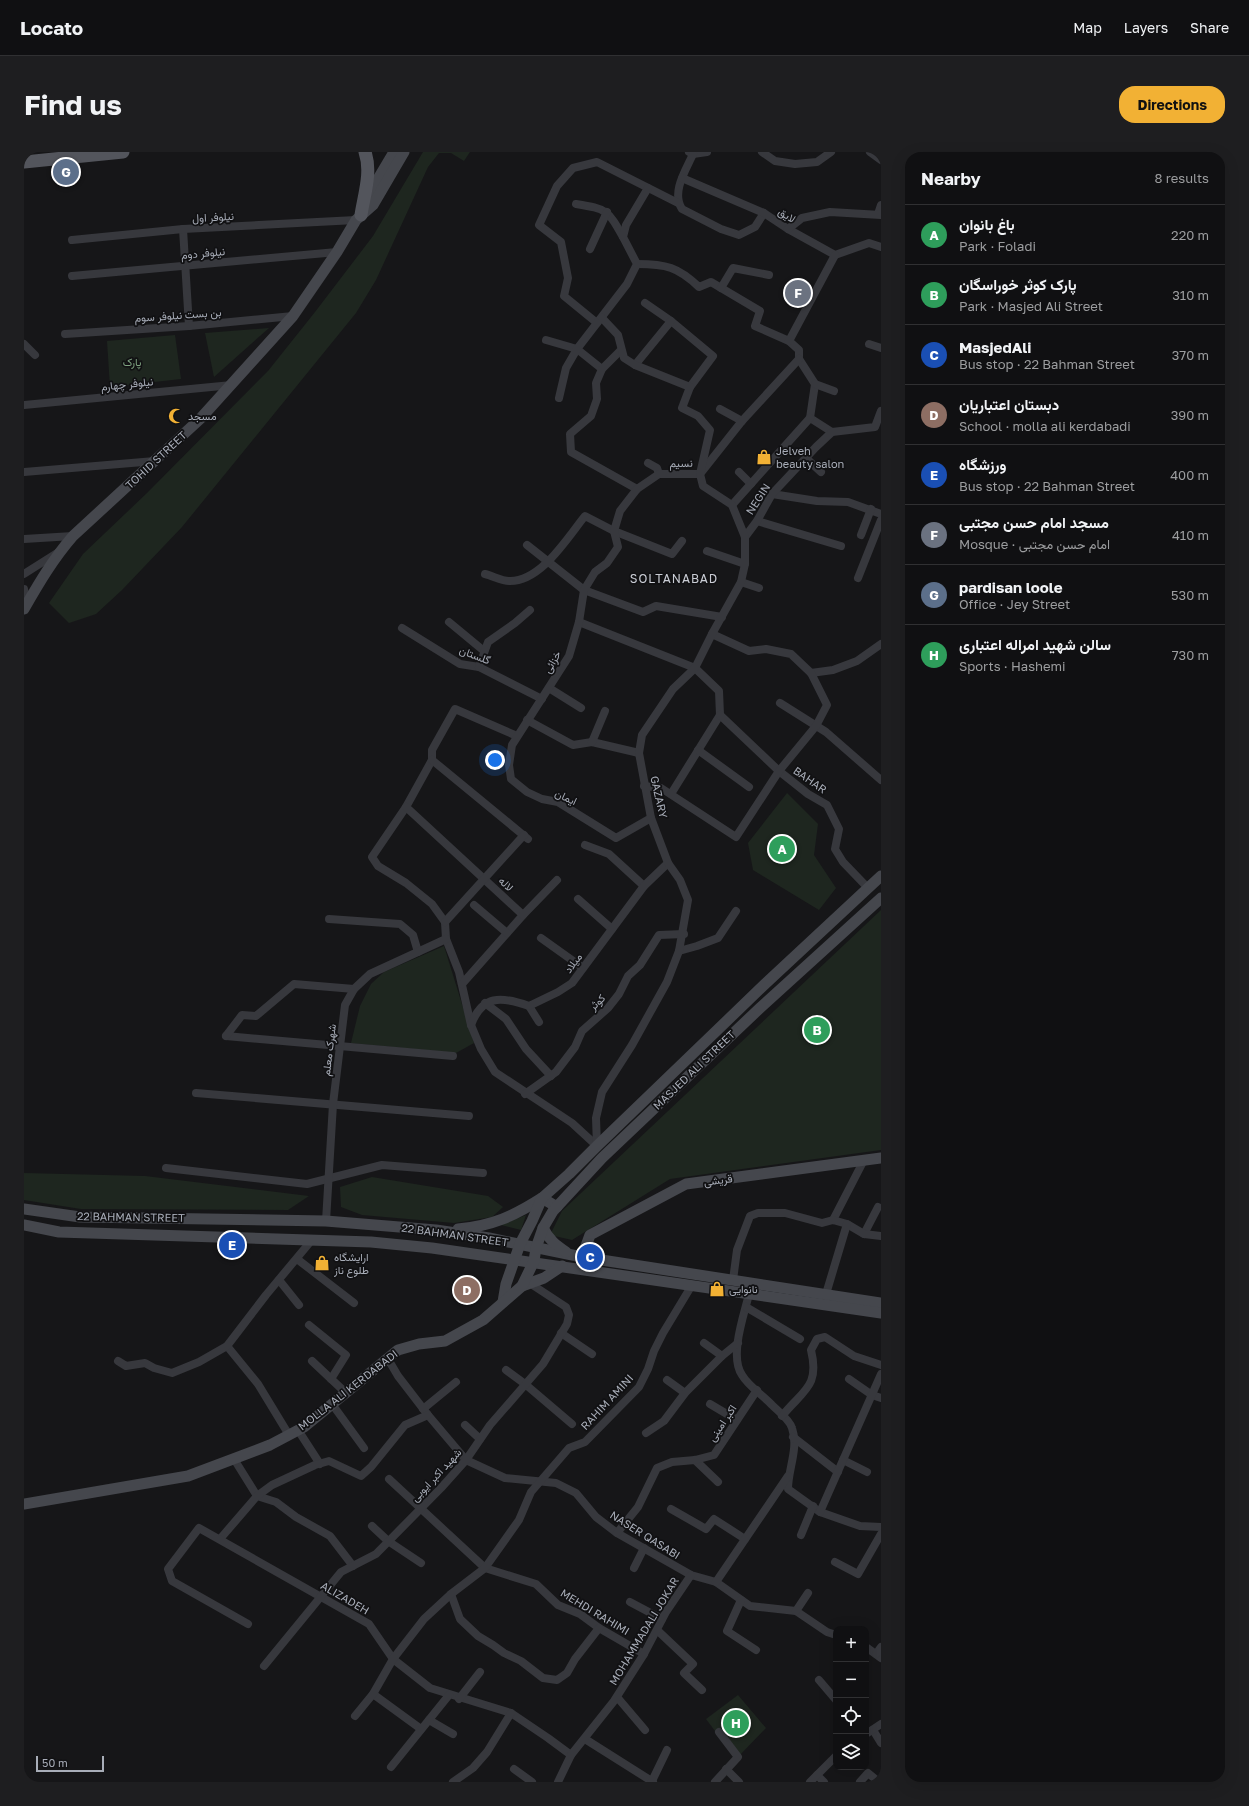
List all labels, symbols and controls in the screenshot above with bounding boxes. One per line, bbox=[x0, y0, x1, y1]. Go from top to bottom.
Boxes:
text: Locato bbox=[20, 16, 83, 39]
text: Map bbox=[1073, 19, 1102, 36]
text: Layers bbox=[1124, 19, 1168, 36]
text: Share bbox=[1190, 19, 1229, 36]
button: Directions bbox=[1119, 86, 1225, 123]
text: Find us bbox=[24, 88, 122, 121]
pin: G bbox=[53, 157, 79, 187]
text: Nearby bbox=[921, 168, 981, 189]
text: 8 results bbox=[1155, 170, 1209, 186]
street label: لایق bbox=[776, 204, 798, 226]
street label: نیلوفر اول bbox=[192, 209, 234, 225]
text: باغ بانوان bbox=[959, 215, 1015, 233]
text: A bbox=[929, 227, 939, 243]
text: 220 m bbox=[1171, 227, 1209, 243]
text: Park · Foladi bbox=[959, 238, 1036, 254]
street label: نیلوفر دوم bbox=[180, 244, 226, 263]
text: پارک کوثر خوراسگان bbox=[959, 275, 1077, 293]
pin: F bbox=[785, 278, 811, 308]
text: B bbox=[929, 287, 939, 303]
text: 310 m bbox=[1172, 287, 1209, 303]
text: Park · Masjed Ali Street bbox=[959, 298, 1103, 314]
street label: بن بست نیلوفر سوم bbox=[134, 305, 222, 326]
text: MasjedAli bbox=[959, 338, 1031, 356]
text: C bbox=[929, 347, 939, 363]
text: 370 m bbox=[1172, 347, 1209, 363]
park label: پارک bbox=[123, 355, 141, 370]
text: Bus stop · 22 Bahman Street bbox=[959, 356, 1135, 372]
street label: نیلوفر چهارم bbox=[100, 374, 154, 395]
text: دبستان اعتباریان bbox=[959, 395, 1059, 413]
mosque icon: مسجد bbox=[167, 407, 185, 425]
text: D bbox=[929, 407, 939, 423]
text: 390 m bbox=[1171, 407, 1209, 423]
place label: مسجد bbox=[188, 409, 217, 423]
text: School · molla ali kerdabadi bbox=[959, 418, 1131, 434]
street label: TOHID STREET bbox=[122, 428, 189, 491]
place label: Jelveh beauty salon bbox=[776, 444, 844, 470]
shop icon: Jelveh beauty salon bbox=[755, 448, 773, 466]
text: ورزشگاه bbox=[959, 455, 1006, 473]
street label: نسیم bbox=[669, 456, 693, 471]
text: E bbox=[930, 467, 938, 483]
text: 400 m bbox=[1170, 467, 1209, 483]
text: Bus stop · 22 Bahman Street bbox=[959, 478, 1135, 494]
street label: NEGIN bbox=[743, 481, 772, 517]
text: مسجد امام حسن مجتبی bbox=[959, 513, 1109, 531]
text: F bbox=[930, 527, 938, 543]
text: 410 m bbox=[1172, 527, 1209, 543]
text: Mosque · امام حسن مجتبی bbox=[959, 536, 1110, 552]
district label: SOLTANABAD bbox=[630, 571, 718, 586]
text: pardisan loole bbox=[959, 578, 1063, 596]
text: G bbox=[929, 587, 939, 603]
text: 530 m bbox=[1171, 587, 1209, 603]
text: Office · Jey Street bbox=[959, 596, 1070, 612]
text: سالن شهید امراله اعتباری bbox=[959, 635, 1111, 653]
street label: گلستان bbox=[458, 643, 493, 666]
text: H bbox=[929, 647, 939, 663]
text: 730 m bbox=[1172, 647, 1209, 663]
street label: خزائی bbox=[540, 648, 564, 676]
text: Sports · Hashemi bbox=[959, 658, 1066, 674]
your location bbox=[485, 750, 505, 770]
street label: BAHAR bbox=[791, 763, 829, 796]
street label: GAZARY bbox=[648, 774, 671, 819]
street label: ایمان bbox=[553, 786, 579, 808]
pin: A bbox=[769, 834, 795, 864]
street label: لاله bbox=[496, 874, 516, 894]
street label: میلاد bbox=[561, 950, 585, 976]
street label: کوثر bbox=[585, 991, 608, 1014]
pin: B bbox=[804, 1015, 830, 1045]
street label: شهرک معلم bbox=[319, 1023, 340, 1077]
street label: MASJED ALI STREET bbox=[650, 1027, 737, 1112]
street label: قریشی bbox=[703, 1171, 733, 1189]
street label: 22 BAHMAN STREET bbox=[77, 1209, 185, 1224]
street label: 22 BAHMAN STREET bbox=[401, 1221, 510, 1248]
pin: E bbox=[219, 1230, 245, 1260]
pin: C bbox=[577, 1242, 603, 1272]
place label: ارایشگاه طلوع ناز bbox=[333, 1250, 369, 1278]
shop icon: ارایشگاه طلوع ناز bbox=[313, 1254, 331, 1272]
pin: D bbox=[454, 1275, 480, 1305]
shop icon: نانوایی bbox=[708, 1280, 726, 1298]
place label: نانوایی bbox=[729, 1282, 758, 1296]
street label: MOLLA ALI KERDABADI bbox=[295, 1347, 400, 1433]
street label: RAHIM AMINI bbox=[578, 1371, 636, 1432]
street label: اکبر امینی bbox=[705, 1402, 739, 1444]
street label: شهید اکبر ایوبی bbox=[408, 1445, 464, 1505]
street label: NASER QASABI bbox=[608, 1508, 683, 1561]
street label: MOHAMMADALI JOKAR bbox=[606, 1574, 681, 1687]
street label: ALIZADEH bbox=[319, 1578, 372, 1617]
street label: MEHDI RAHIMI bbox=[558, 1586, 632, 1637]
map controls bbox=[833, 1626, 869, 1770]
button: + bbox=[833, 1626, 869, 1662]
button: − bbox=[833, 1662, 869, 1698]
button: locate bbox=[833, 1698, 869, 1734]
pin: H bbox=[723, 1708, 749, 1738]
button: layers bbox=[833, 1734, 869, 1770]
scale bar bbox=[36, 1754, 104, 1773]
text: 50 m bbox=[42, 1756, 68, 1769]

